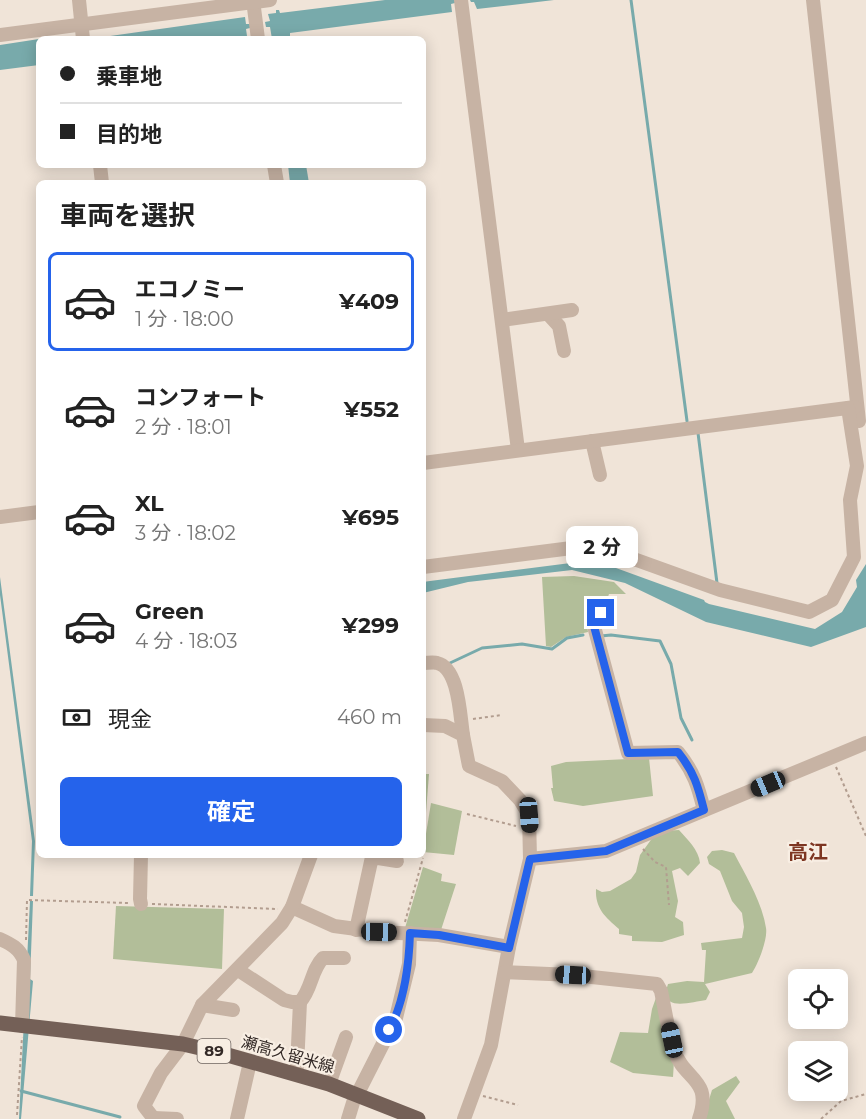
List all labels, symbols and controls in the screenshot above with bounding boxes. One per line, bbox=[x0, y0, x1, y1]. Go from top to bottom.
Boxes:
text: 乗車地 bbox=[96, 63, 162, 90]
text: 目的地 bbox=[96, 121, 162, 148]
text: 車両を選択 bbox=[60, 199, 195, 232]
icon: car bbox=[63, 275, 117, 329]
text: エコノミー bbox=[135, 276, 245, 303]
text: ¥409 bbox=[339, 288, 399, 315]
text: 1 分 · 18:00 bbox=[135, 307, 234, 331]
icon: car bbox=[63, 383, 117, 437]
text: コンフォート bbox=[135, 384, 266, 411]
text: ¥552 bbox=[344, 396, 399, 423]
text: 2 分 · 18:01 bbox=[135, 415, 232, 439]
text: XL bbox=[135, 490, 164, 517]
icon: car bbox=[63, 491, 117, 545]
text: ¥695 bbox=[342, 504, 399, 531]
text: 3 分 · 18:02 bbox=[135, 521, 236, 545]
callout: 2 分 bbox=[565, 526, 637, 568]
text: 2 分 bbox=[583, 535, 621, 559]
text: Green bbox=[135, 598, 204, 625]
icon: car bbox=[63, 599, 117, 653]
route end bbox=[587, 599, 614, 626]
text: ¥299 bbox=[342, 612, 399, 639]
text: 4 分 · 18:03 bbox=[135, 629, 238, 653]
icon: cash bbox=[60, 701, 93, 734]
text: 460 m bbox=[337, 705, 402, 729]
text: 現金 bbox=[108, 706, 152, 733]
car bbox=[748, 769, 788, 799]
button: 確定 bbox=[60, 777, 402, 846]
car bbox=[519, 796, 539, 834]
district label: 高江 bbox=[788, 840, 828, 864]
car bbox=[361, 923, 397, 941]
car bbox=[555, 965, 591, 985]
map controls bbox=[788, 969, 848, 1101]
button: locate bbox=[788, 969, 848, 1029]
route start bbox=[375, 1016, 402, 1043]
car bbox=[659, 1021, 685, 1059]
street label: 瀬高久留米線 bbox=[239, 1032, 337, 1077]
road number: 89 bbox=[198, 1039, 230, 1063]
button: layers bbox=[788, 1041, 848, 1101]

